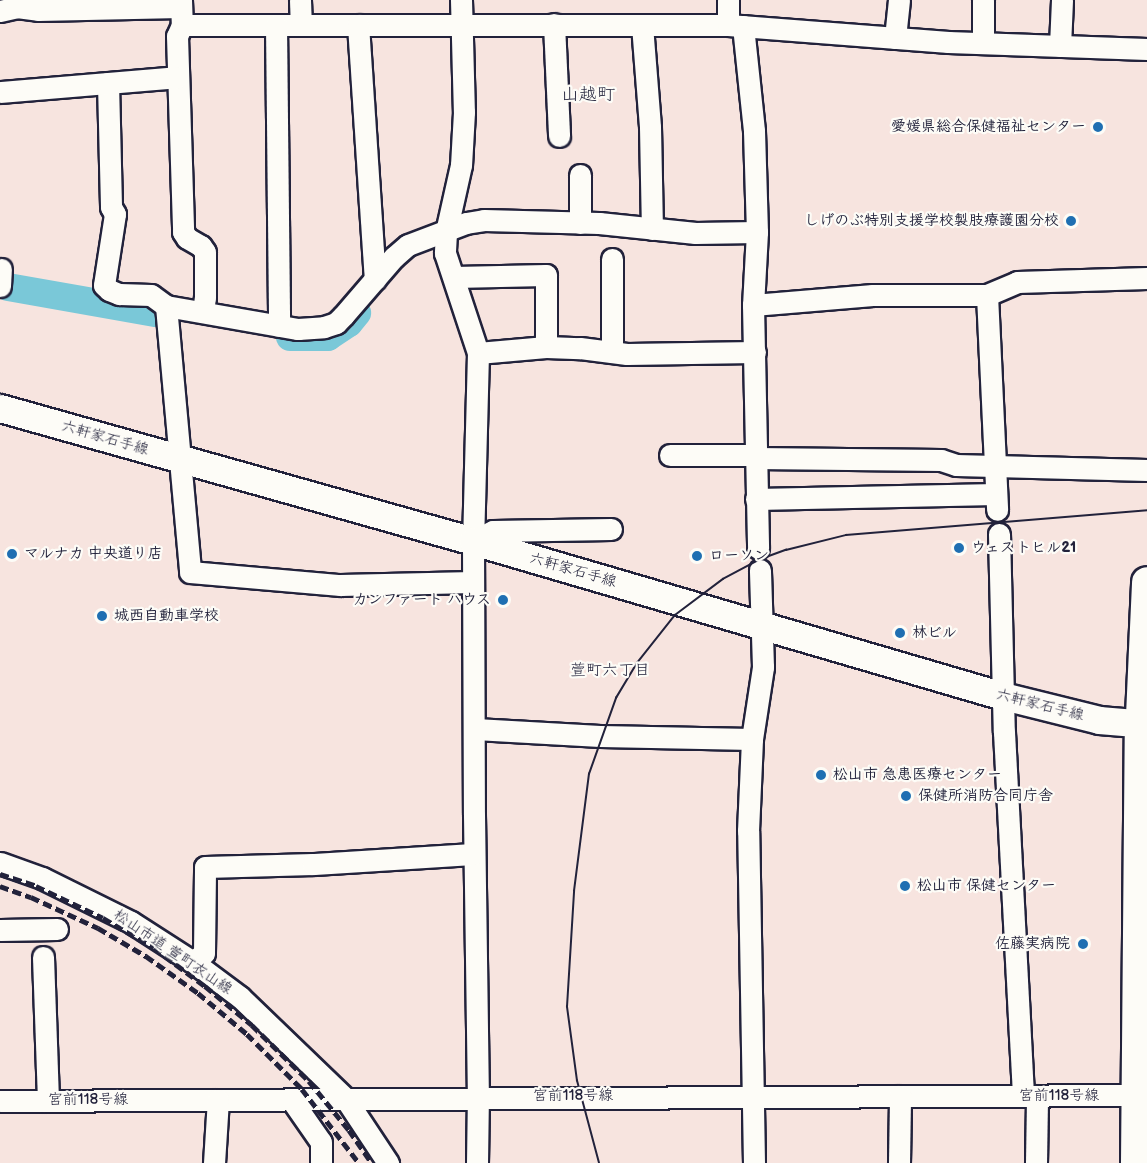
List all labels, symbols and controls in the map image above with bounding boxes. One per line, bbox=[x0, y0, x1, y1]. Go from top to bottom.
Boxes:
district label: 山越町 bbox=[561, 84, 615, 106]
place label: 愛媛県総合保健福祉センター bbox=[891, 118, 1086, 136]
marker: 愛媛県総合保健福祉センター bbox=[1091, 120, 1105, 134]
place label: しげのぶ特別支援学校製肢療護園分校 bbox=[804, 212, 1059, 230]
marker: しげのぶ特別支援学校製肢療護園分校 bbox=[1064, 214, 1078, 228]
street label: 六軒家石手線 bbox=[59, 417, 151, 459]
place label: ウェストヒル21 bbox=[971, 539, 1076, 557]
marker: ウェストヒル21 bbox=[952, 541, 966, 555]
place label: マルナカ 中央道り店 bbox=[24, 545, 163, 563]
marker: マルナカ 中央道り店 bbox=[5, 547, 19, 561]
place label: ローソン bbox=[709, 547, 769, 565]
street label: 六軒家石手線 bbox=[527, 549, 619, 591]
marker: ローソン bbox=[690, 549, 704, 563]
place label: カンファート ハウス bbox=[352, 591, 491, 609]
marker: カンファート ハウス bbox=[496, 593, 510, 607]
place label: 城西自動車学校 bbox=[114, 607, 219, 625]
marker: 城西自動車学校 bbox=[95, 609, 109, 623]
place label: 林ビル bbox=[912, 624, 957, 642]
marker: 林ビル bbox=[893, 626, 907, 640]
district label: 萱町六丁目 bbox=[570, 661, 650, 681]
street label: 六軒家石手線 bbox=[994, 685, 1086, 725]
place label: 松山市 急患医療センター bbox=[833, 766, 1002, 784]
marker: 松山市 急患医療センター bbox=[814, 768, 828, 782]
place label: 保健所消防合同庁舎 bbox=[918, 787, 1053, 805]
marker: 保健所消防合同庁舎 bbox=[899, 789, 913, 803]
place label: 松山市 保健センター bbox=[917, 877, 1056, 895]
marker: 松山市 保健センター bbox=[898, 879, 912, 893]
street label: 松山市道 萱町衣山線 bbox=[110, 906, 236, 998]
place label: 佐藤実病院 bbox=[995, 935, 1070, 953]
marker: 佐藤実病院 bbox=[1074, 935, 1092, 953]
street label: 宮前118号線 bbox=[533, 1087, 613, 1105]
street label: 宮前118号線 bbox=[1019, 1087, 1099, 1105]
street label: 宮前118号線 bbox=[48, 1091, 128, 1109]

